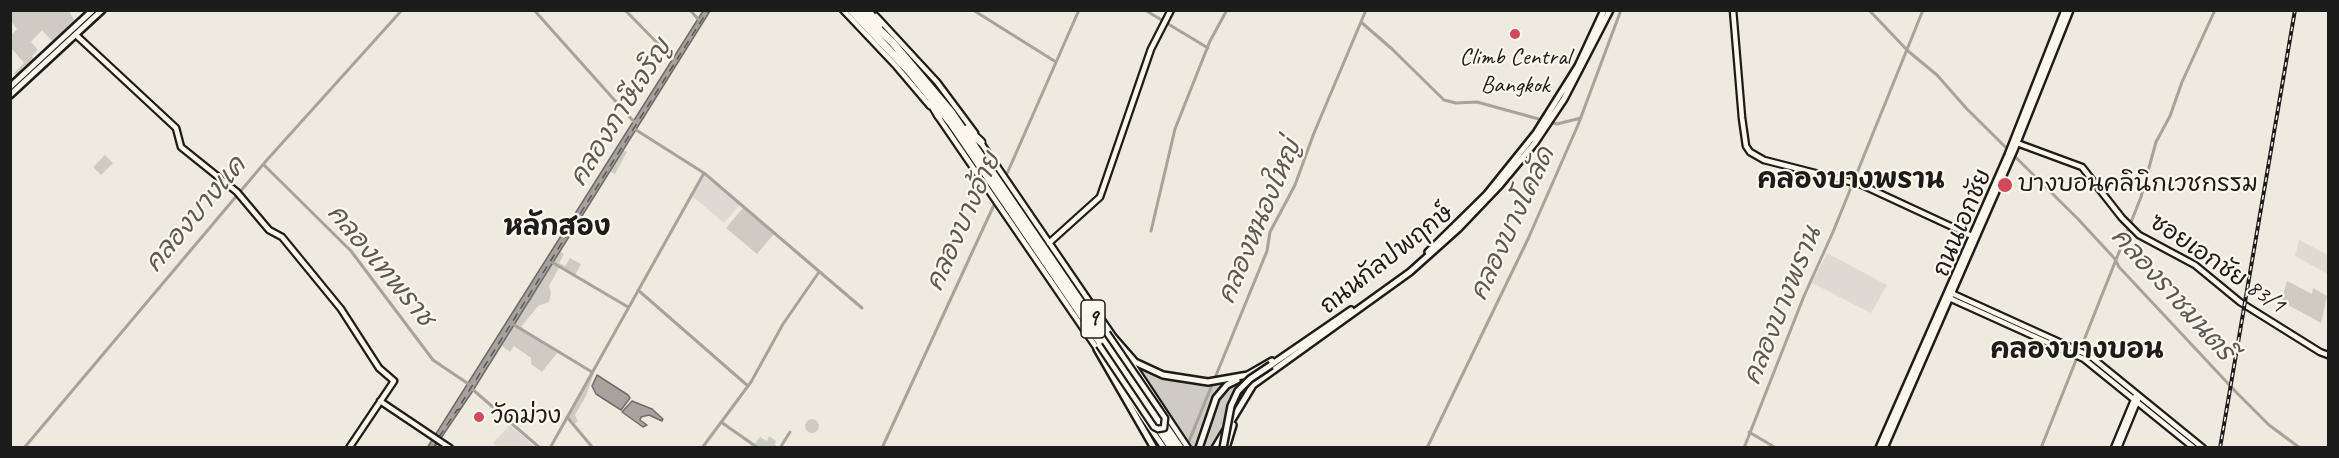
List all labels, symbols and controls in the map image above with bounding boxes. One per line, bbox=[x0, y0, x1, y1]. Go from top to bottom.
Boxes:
marker: Climb Central Bangkok bbox=[1508, 27, 1522, 41]
water label: คลองภาษีเจริญ bbox=[564, 34, 678, 192]
place label: Climb Central Bangkok bbox=[1459, 44, 1571, 100]
water label: คลองหนองใหญ่ bbox=[1212, 136, 1308, 308]
water label: คลองบางโคลัด bbox=[1464, 142, 1562, 306]
water label: คลองบางอ้าย bbox=[920, 148, 1008, 296]
water label: คลองบางแค bbox=[139, 151, 253, 279]
district label: คลองบางพราน bbox=[1757, 165, 1945, 197]
street label: ถนนเอกชัย bbox=[1927, 165, 1999, 281]
place label: บางบอนคลินิกเวชกรรม bbox=[2018, 171, 2258, 199]
marker: บางบอนคลินิกเวชกรรม bbox=[1996, 176, 2014, 194]
water label: คลองเทพราช bbox=[320, 199, 440, 333]
street label: ถนนกัลปพฤกษ์ bbox=[1315, 199, 1459, 321]
street label: ซอยเอกชัย 83/1 bbox=[2144, 208, 2290, 320]
district label: หลักสอง bbox=[503, 212, 611, 244]
water label: คลองราชมนตรี bbox=[2104, 222, 2240, 368]
water label: คลองบางพราน bbox=[1737, 223, 1829, 389]
road number: 9 bbox=[1081, 300, 1105, 338]
district label: คลองบางบอน bbox=[1990, 335, 2164, 367]
place label: วัดม่วง bbox=[491, 403, 561, 431]
marker: วัดม่วง bbox=[472, 410, 486, 424]

